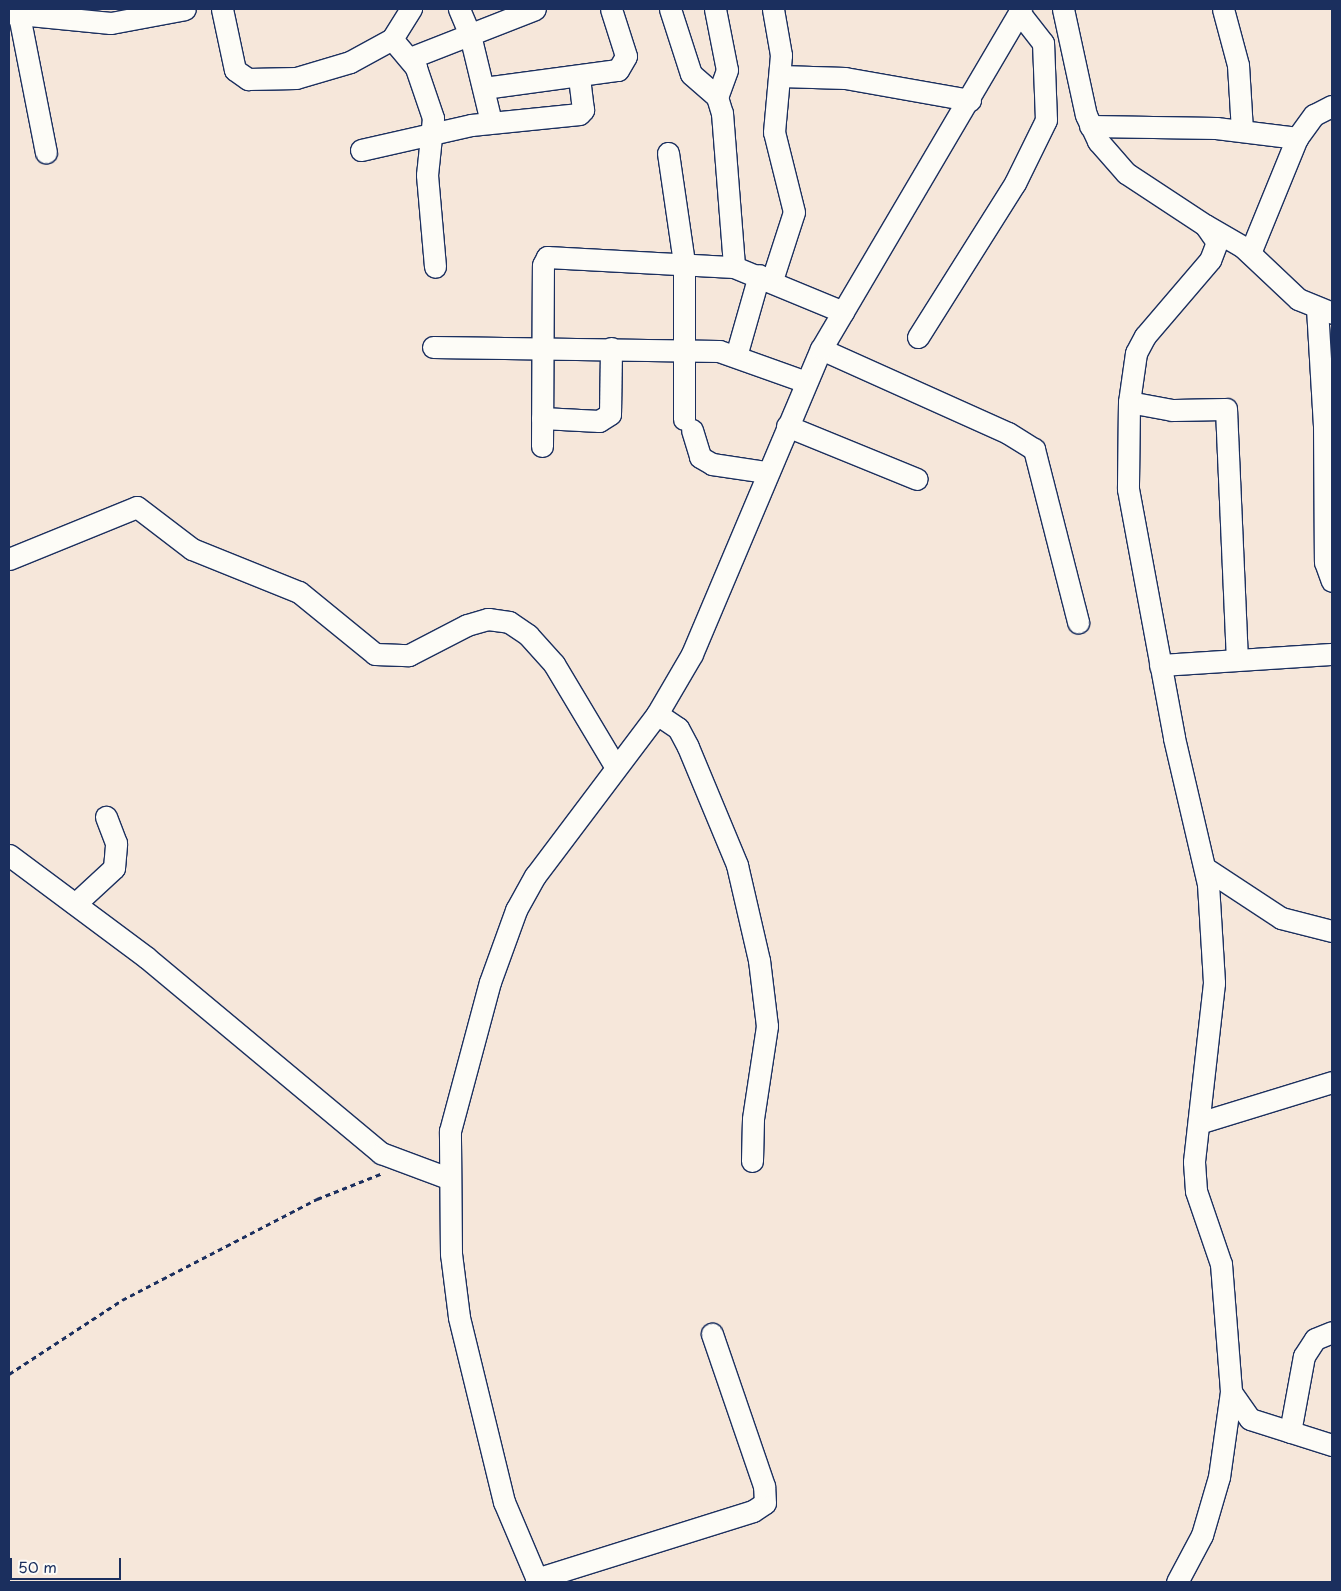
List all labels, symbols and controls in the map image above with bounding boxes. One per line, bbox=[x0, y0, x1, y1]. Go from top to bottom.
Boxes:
scale bar bbox=[12, 1548, 124, 1580]
text: 50 m bbox=[18, 1555, 57, 1578]

